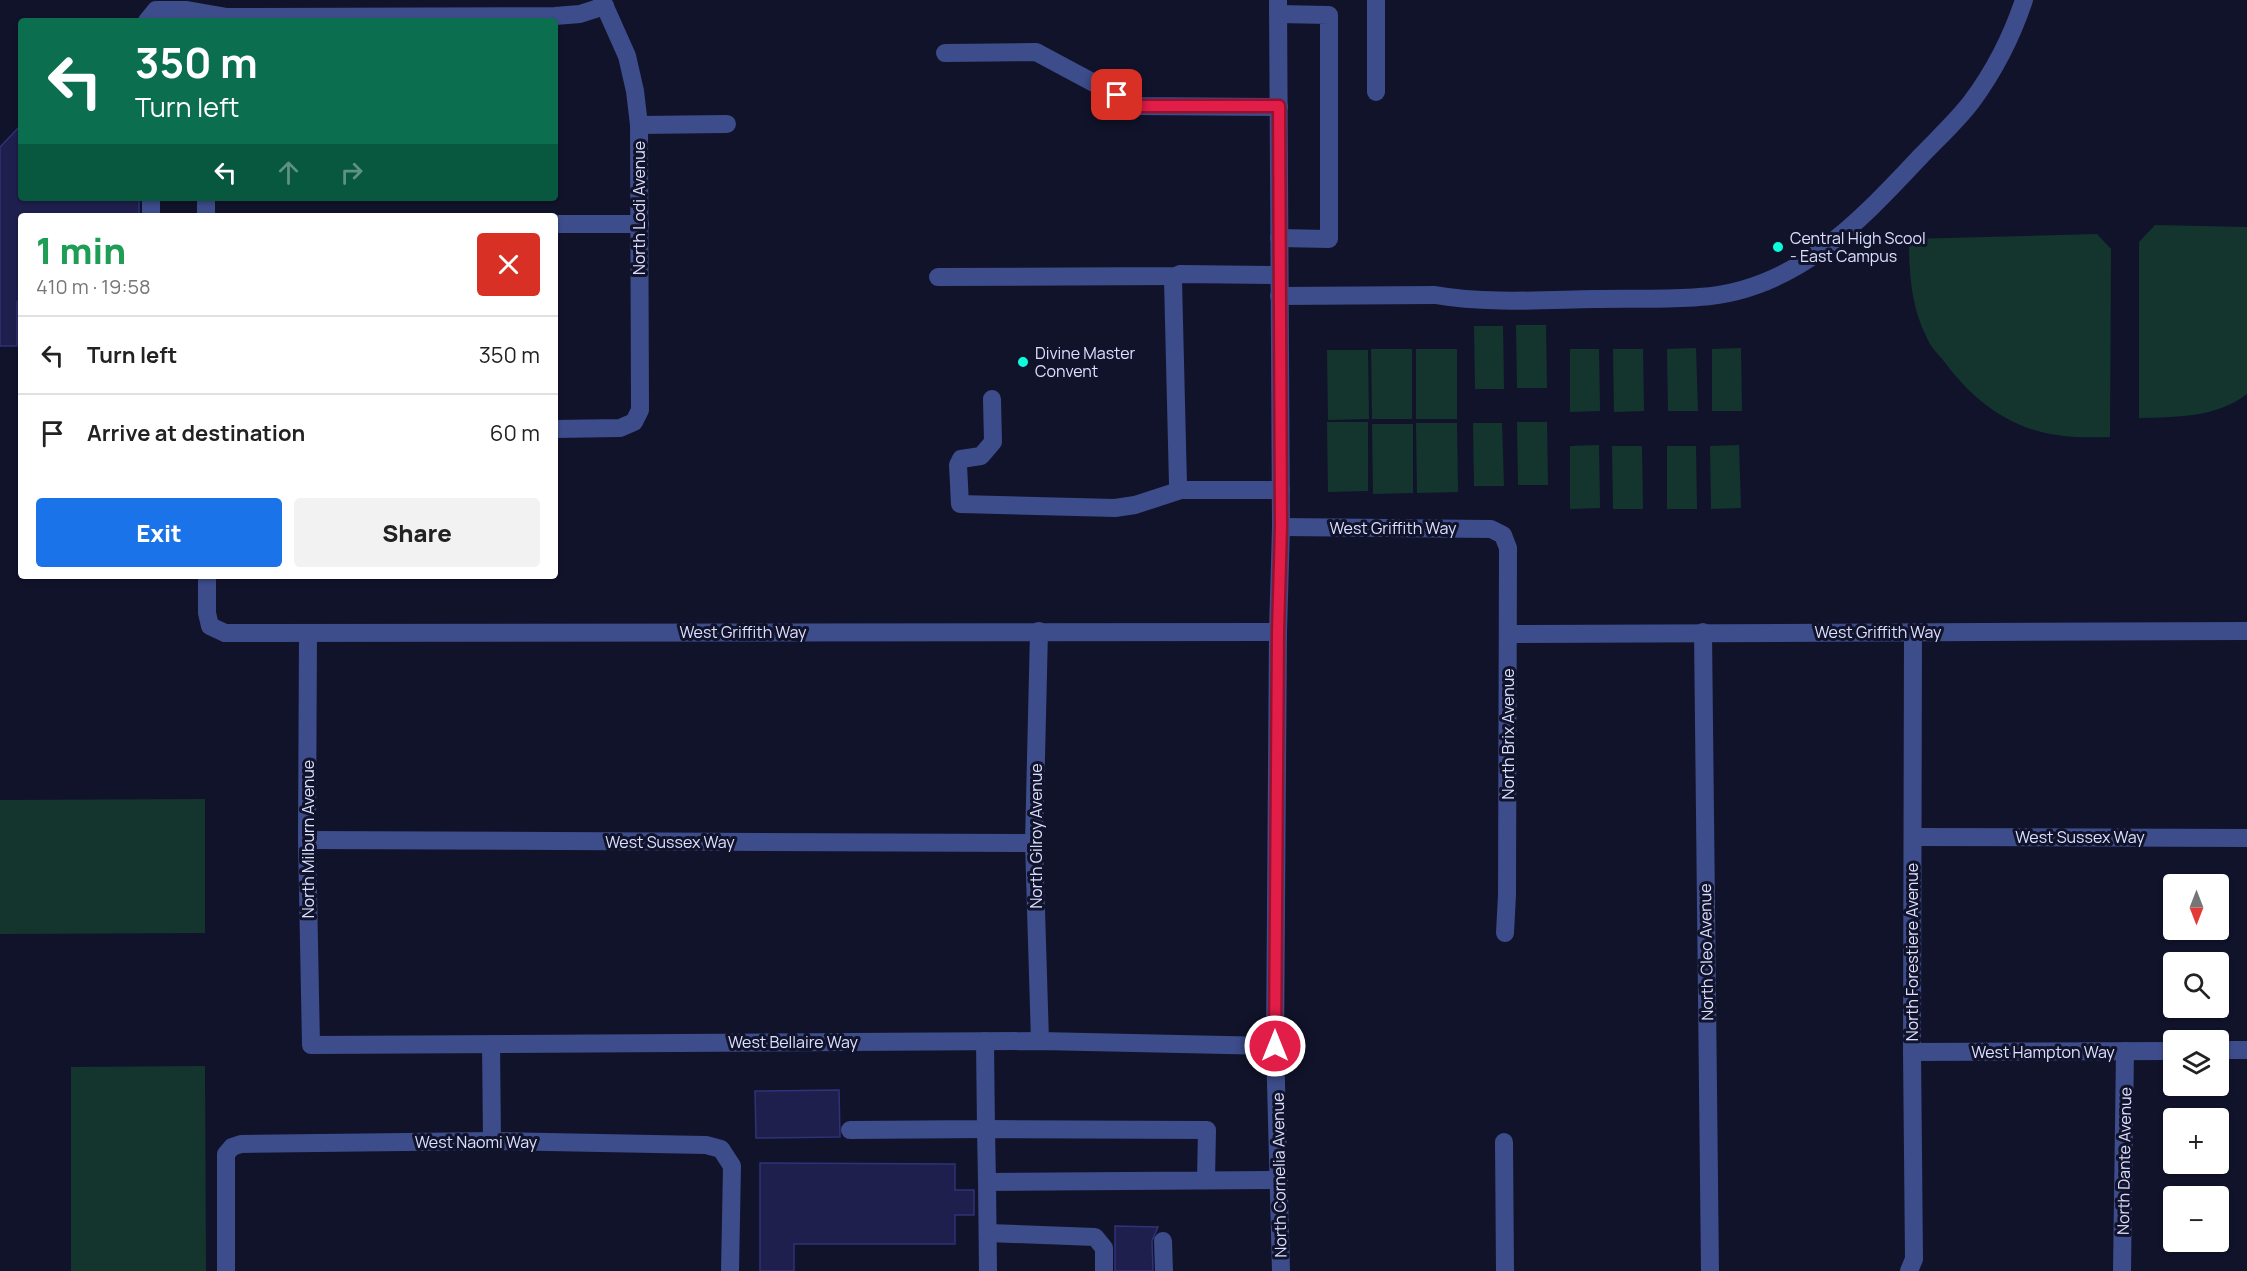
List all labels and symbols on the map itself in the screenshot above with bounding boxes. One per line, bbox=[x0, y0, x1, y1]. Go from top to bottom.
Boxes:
pin bbox=[1091, 69, 1142, 120]
street label: North Lodi Avenue bbox=[628, 141, 650, 275]
place label: Central High Scool - East Campus bbox=[1790, 227, 1926, 267]
marker: Central High Scool - East Campus bbox=[1771, 240, 1785, 254]
place label: Divine Master Convent bbox=[1035, 342, 1136, 382]
marker: Divine Master Convent bbox=[1016, 355, 1030, 369]
street label: West Griffith Way bbox=[1330, 517, 1457, 539]
street label: West Griffith Way bbox=[680, 621, 807, 643]
street label: West Griffith Way bbox=[1815, 621, 1942, 643]
street label: North Brix Avenue bbox=[1497, 668, 1519, 800]
street label: North Milburn Avenue bbox=[297, 760, 319, 918]
street label: North Gilroy Avenue bbox=[1025, 763, 1047, 909]
street label: West Sussex Way bbox=[2015, 826, 2145, 848]
street label: West Sussex Way bbox=[605, 831, 735, 853]
street label: North Forestiere Avenue bbox=[1901, 863, 1923, 1041]
north arrow bbox=[2163, 874, 2229, 940]
street label: North Cleo Avenue bbox=[1694, 883, 1718, 1021]
position arrow bbox=[1243, 1014, 1307, 1078]
street label: West Bellaire Way bbox=[728, 1031, 858, 1053]
street label: West Hampton Way bbox=[1971, 1041, 2115, 1063]
street label: North Dante Avenue bbox=[2112, 1087, 2136, 1235]
street label: North Cornelia Avenue bbox=[1267, 1092, 1291, 1258]
street label: West Naomi Way bbox=[415, 1131, 538, 1153]

